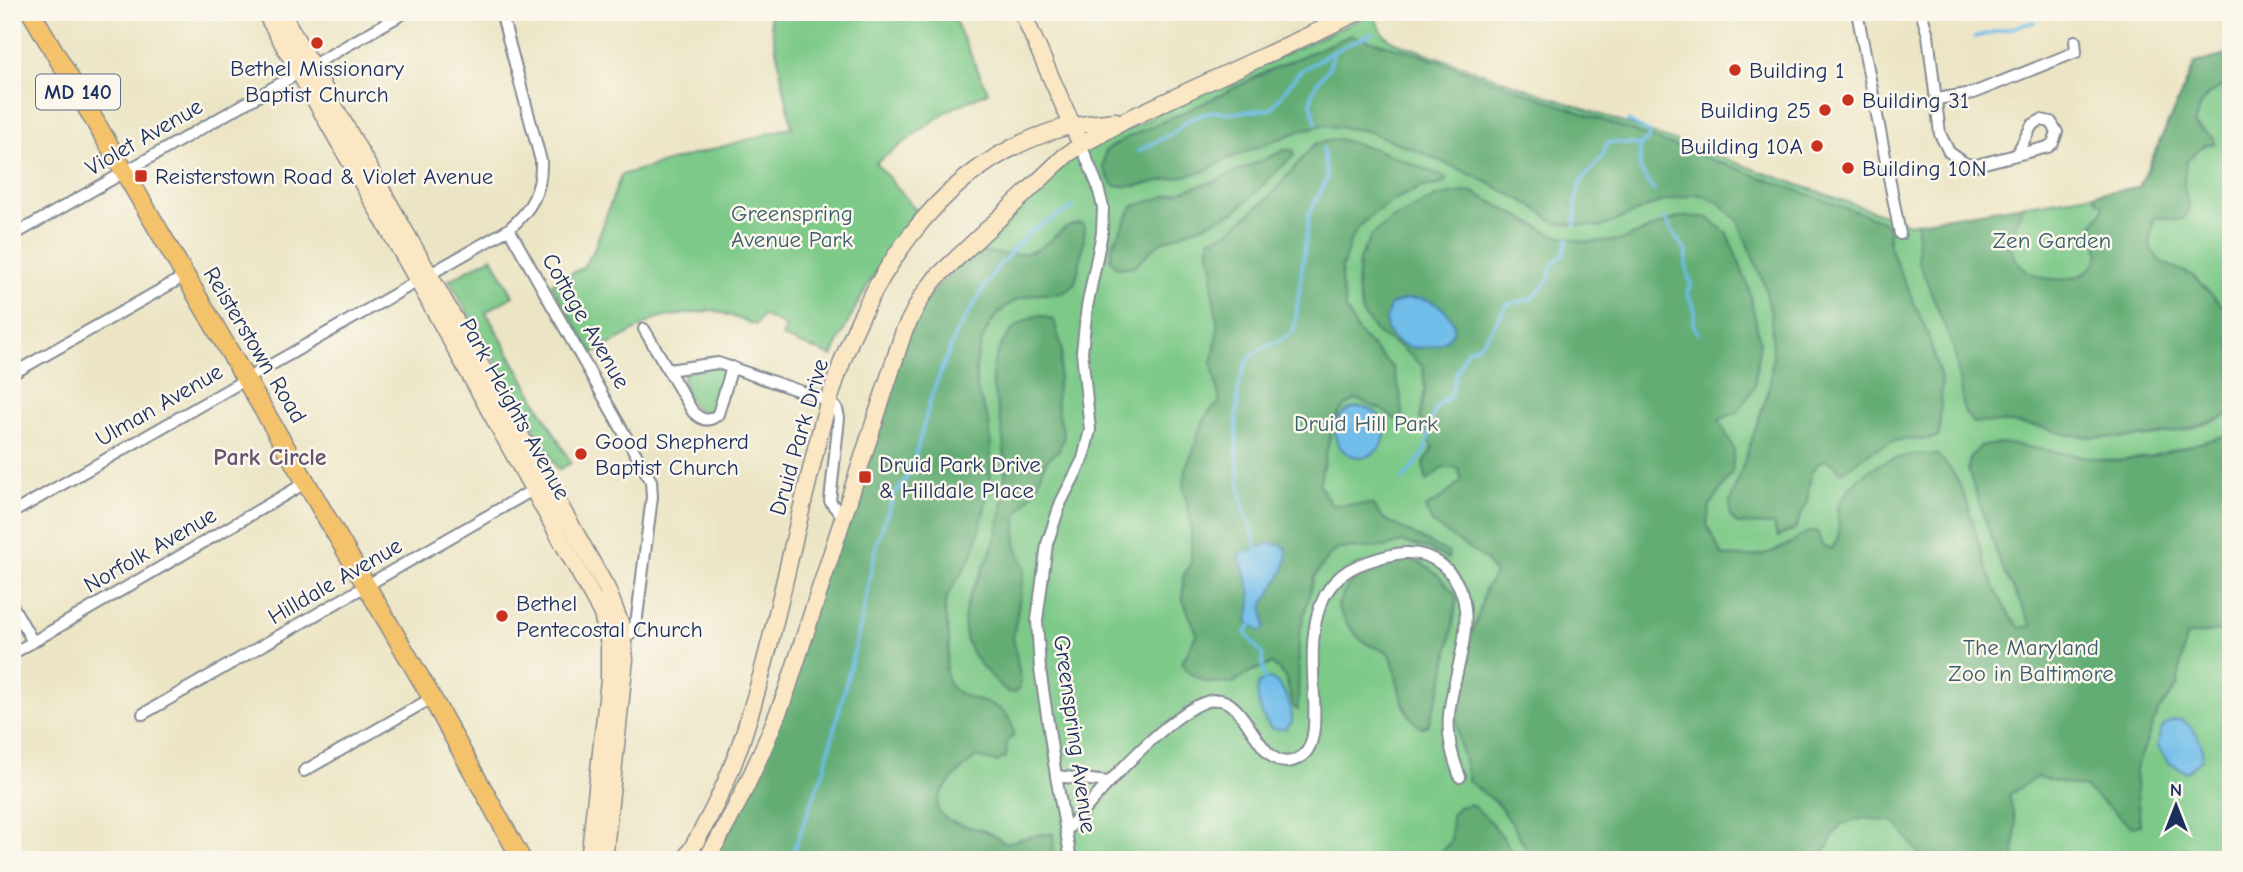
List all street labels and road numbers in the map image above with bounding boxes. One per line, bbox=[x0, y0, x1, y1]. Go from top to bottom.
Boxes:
road number: MD 140 bbox=[36, 74, 120, 110]
street label: Violet Avenue bbox=[81, 93, 207, 181]
street label: Cottage Avenue bbox=[536, 248, 636, 394]
street label: Reisterstown Road bbox=[198, 262, 312, 428]
street label: Park Heights Avenue bbox=[454, 313, 576, 505]
street label: Druid Park Drive bbox=[764, 356, 834, 518]
street label: Ulman Avenue bbox=[91, 358, 227, 452]
street label: Norfolk Avenue bbox=[79, 501, 221, 599]
street label: Hilldale Avenue bbox=[263, 532, 407, 630]
street label: Greenspring Avenue bbox=[1048, 633, 1102, 835]

